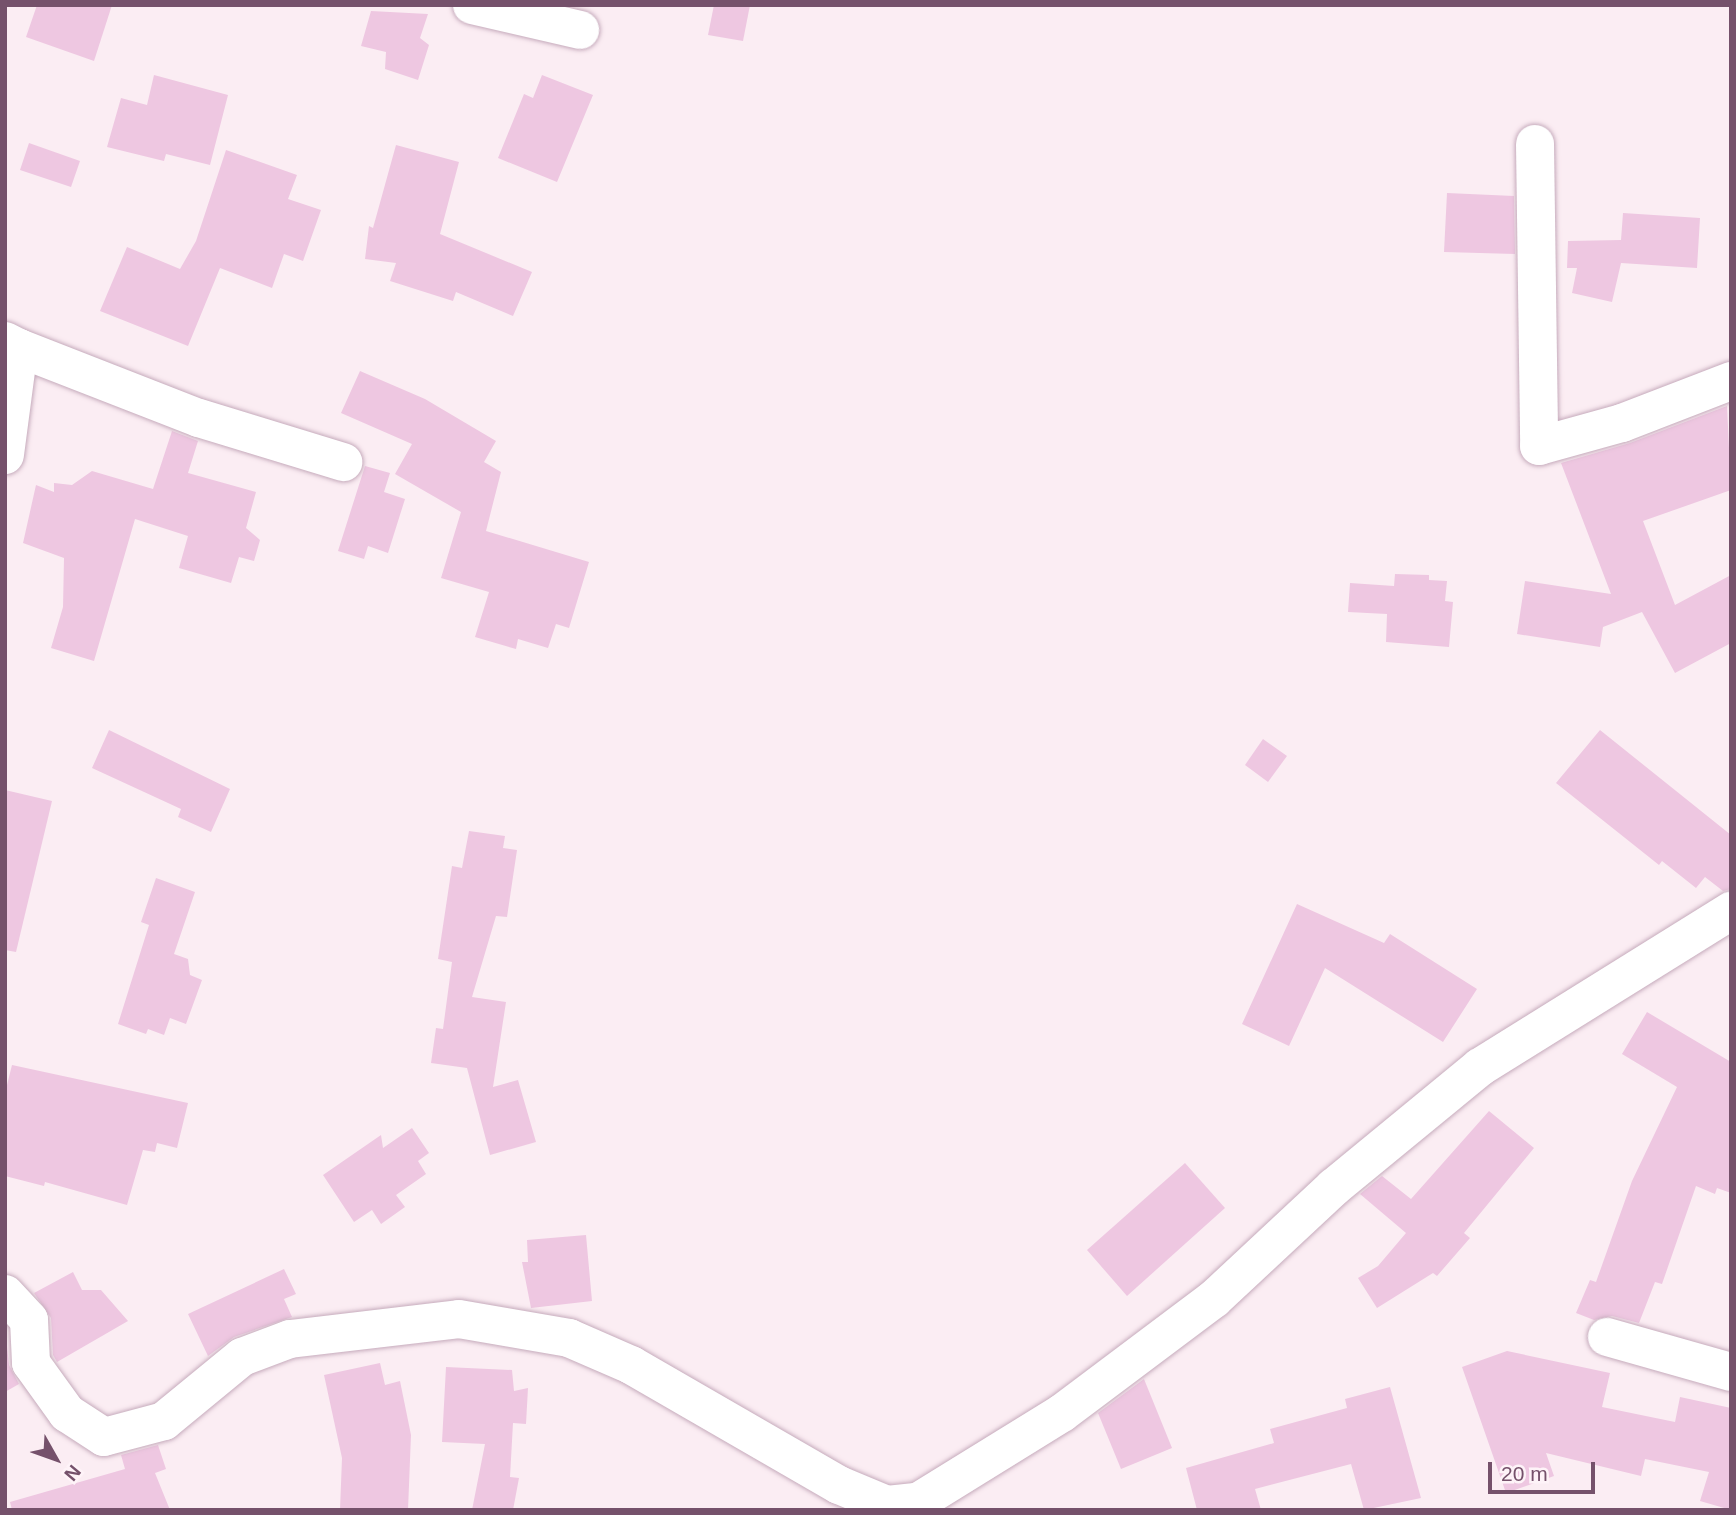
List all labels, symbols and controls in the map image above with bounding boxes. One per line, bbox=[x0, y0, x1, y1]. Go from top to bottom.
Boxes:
north arrow bbox=[21, 1424, 91, 1494]
scale bar bbox=[1491, 1448, 1598, 1492]
text: N bbox=[60, 1461, 85, 1485]
text: 20 m bbox=[1501, 1462, 1548, 1485]

